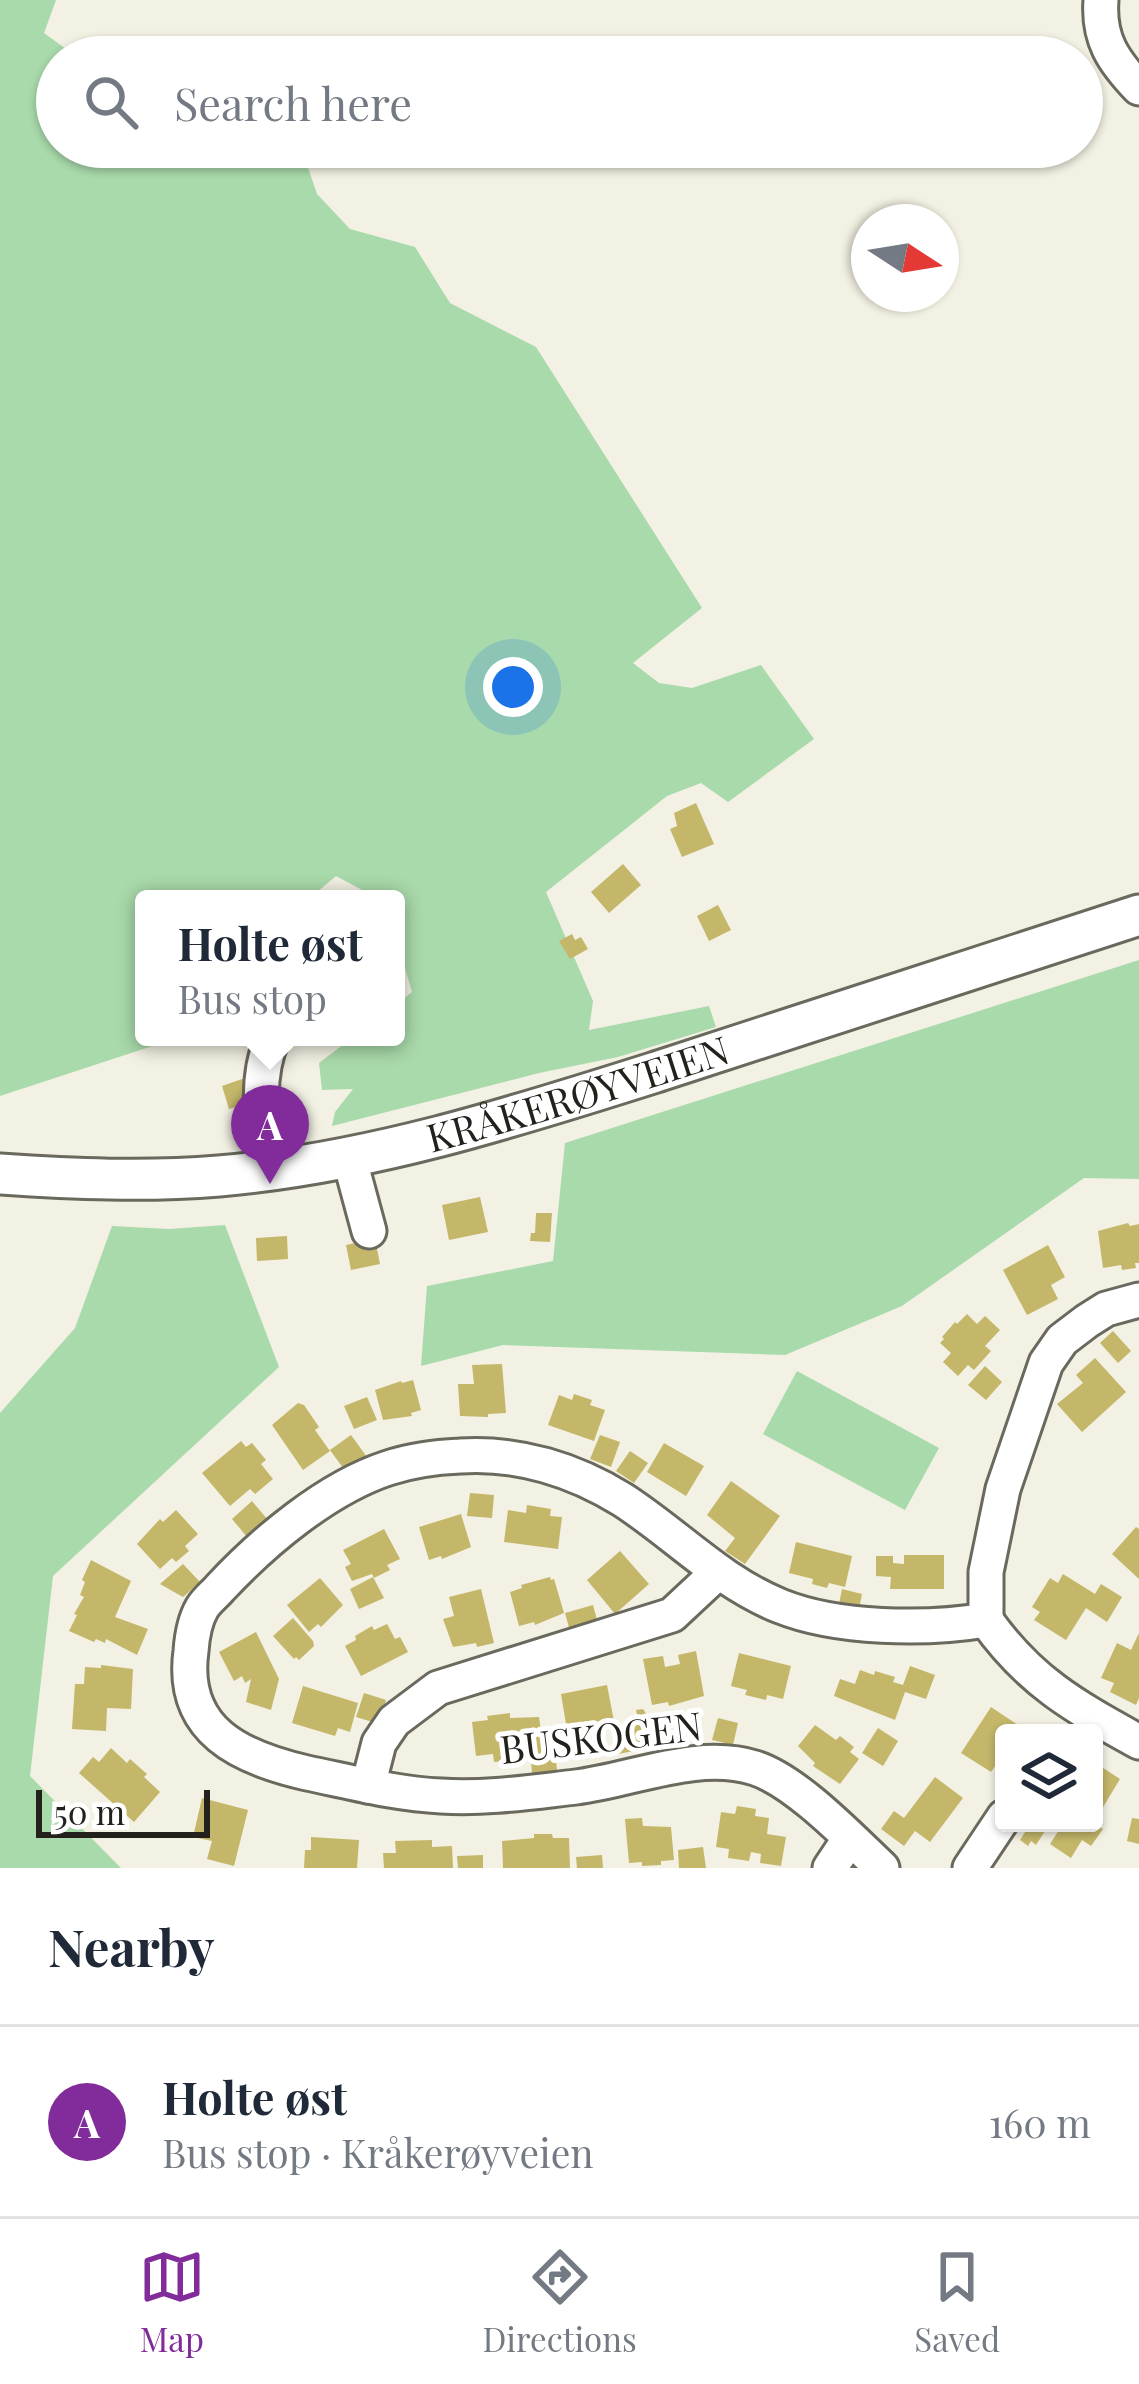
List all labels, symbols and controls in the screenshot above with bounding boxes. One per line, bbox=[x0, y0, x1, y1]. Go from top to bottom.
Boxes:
search box bbox=[36, 36, 1103, 168]
icon: search bbox=[78, 69, 144, 135]
text: Search here bbox=[174, 72, 412, 132]
north arrow bbox=[851, 204, 959, 312]
your location bbox=[483, 657, 543, 717]
popup bbox=[135, 890, 405, 1046]
text: Holte øst bbox=[177, 912, 363, 972]
text: Bus stop bbox=[177, 972, 327, 1024]
street label: KRÅKERØYVEIEN bbox=[421, 1022, 735, 1163]
pin: A bbox=[231, 1085, 309, 1184]
street label: BUSKOGEN bbox=[497, 1698, 705, 1774]
map controls bbox=[995, 1724, 1103, 1832]
button: layers bbox=[995, 1724, 1103, 1832]
scale bar bbox=[36, 1784, 210, 1837]
text: 50 m bbox=[54, 1789, 125, 1833]
text: Nearby bbox=[48, 1912, 214, 1980]
text: Holte øst bbox=[162, 2066, 347, 2126]
text: A bbox=[74, 2096, 100, 2148]
text: 160 m bbox=[989, 2096, 1091, 2148]
text: Bus stop · Kråkerøyveien bbox=[162, 2126, 594, 2178]
tab: Map bbox=[139, 2244, 205, 2360]
tab: Directions bbox=[482, 2244, 637, 2360]
tab: Saved bbox=[914, 2244, 1000, 2360]

